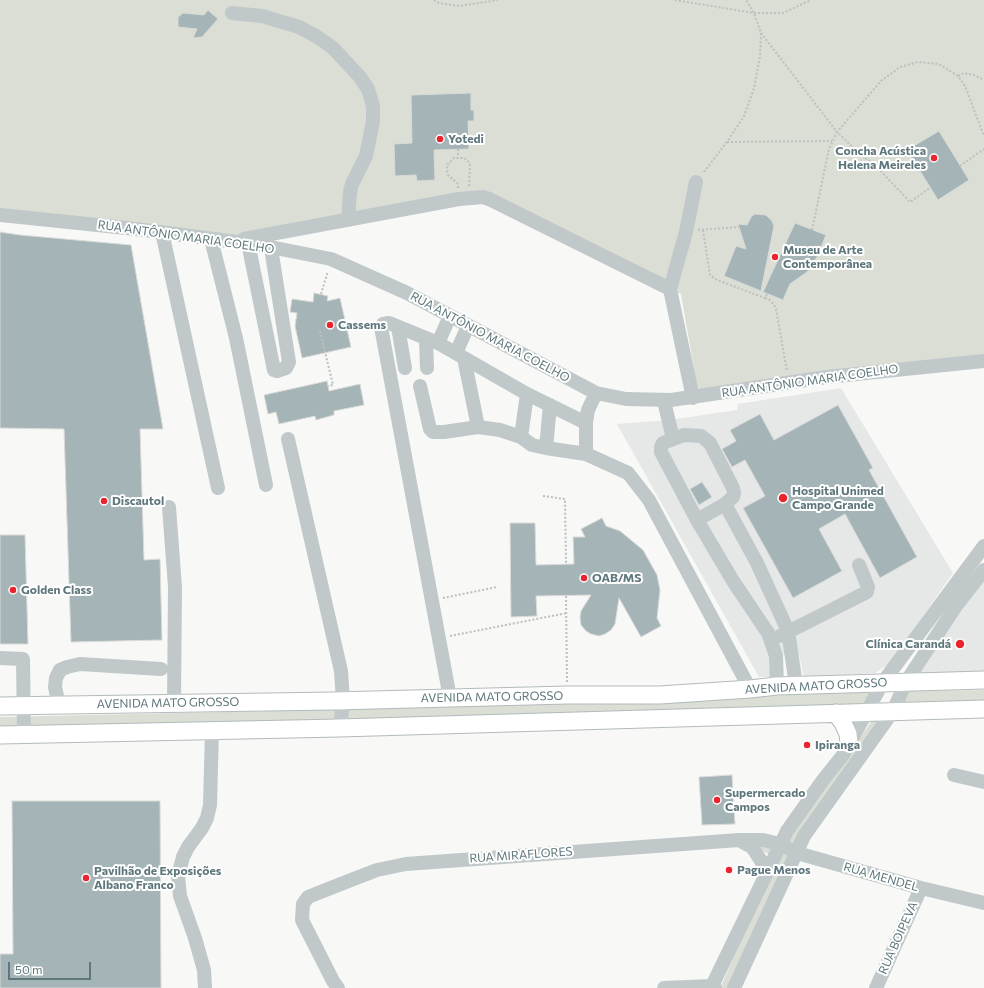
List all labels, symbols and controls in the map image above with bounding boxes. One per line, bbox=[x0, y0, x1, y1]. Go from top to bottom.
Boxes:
place label: Yotedi bbox=[448, 132, 484, 146]
marker: Yotedi bbox=[435, 134, 445, 144]
place label: Concha Acústica Helena Meireles bbox=[835, 144, 926, 172]
marker: Concha Acústica Helena Meireles bbox=[929, 153, 939, 163]
street label: RUA ANTÔNIO MARIA COELHO bbox=[97, 217, 275, 257]
place label: Museu de Arte Contemporânea bbox=[783, 243, 872, 271]
marker: Museu de Arte Contemporânea bbox=[770, 252, 780, 262]
street label: RUA ANTÔNIO MARIA COELHO bbox=[408, 289, 572, 385]
place label: Cassems bbox=[338, 318, 386, 332]
marker: Cassems bbox=[325, 320, 335, 330]
street label: RUA ANTÔNIO MARIA COELHO bbox=[721, 361, 899, 401]
place label: Hospital Unimed Campo Grande bbox=[792, 484, 884, 512]
marker: Hospital Unimed Campo Grande bbox=[777, 492, 789, 504]
place label: Discautol bbox=[112, 494, 164, 508]
marker: Discautol bbox=[99, 496, 109, 506]
place label: OAB/MS bbox=[592, 571, 641, 585]
marker: OAB/MS bbox=[579, 573, 589, 583]
place label: Golden Class bbox=[21, 583, 92, 597]
marker: Golden Class bbox=[8, 585, 18, 595]
place label: Clínica Carandá bbox=[866, 637, 951, 651]
marker: Clínica Carandá bbox=[954, 638, 966, 650]
street label: AVENIDA MATO GROSSO bbox=[744, 675, 888, 697]
street label: AVENIDA MATO GROSSO bbox=[421, 689, 563, 705]
street label: AVENIDA MATO GROSSO bbox=[97, 695, 239, 711]
place label: Ipiranga bbox=[815, 738, 860, 752]
marker: Ipiranga bbox=[802, 740, 812, 750]
place label: Supermercado Campos bbox=[725, 786, 805, 814]
marker: Supermercado Campos bbox=[712, 795, 722, 805]
street label: RUA MIRAFLORES bbox=[469, 844, 573, 866]
street label: RUA MENDEL bbox=[842, 859, 920, 895]
place label: Pague Menos bbox=[737, 863, 811, 877]
place label: Pavilhão de Exposições Albano Franco bbox=[94, 864, 221, 892]
marker: Pague Menos bbox=[724, 865, 734, 875]
marker: Pavilhão de Exposições Albano Franco bbox=[81, 873, 91, 883]
street label: RUA BOIPEVA bbox=[876, 899, 920, 977]
scale bar bbox=[10, 954, 93, 980]
text: 50 m bbox=[15, 962, 43, 976]

